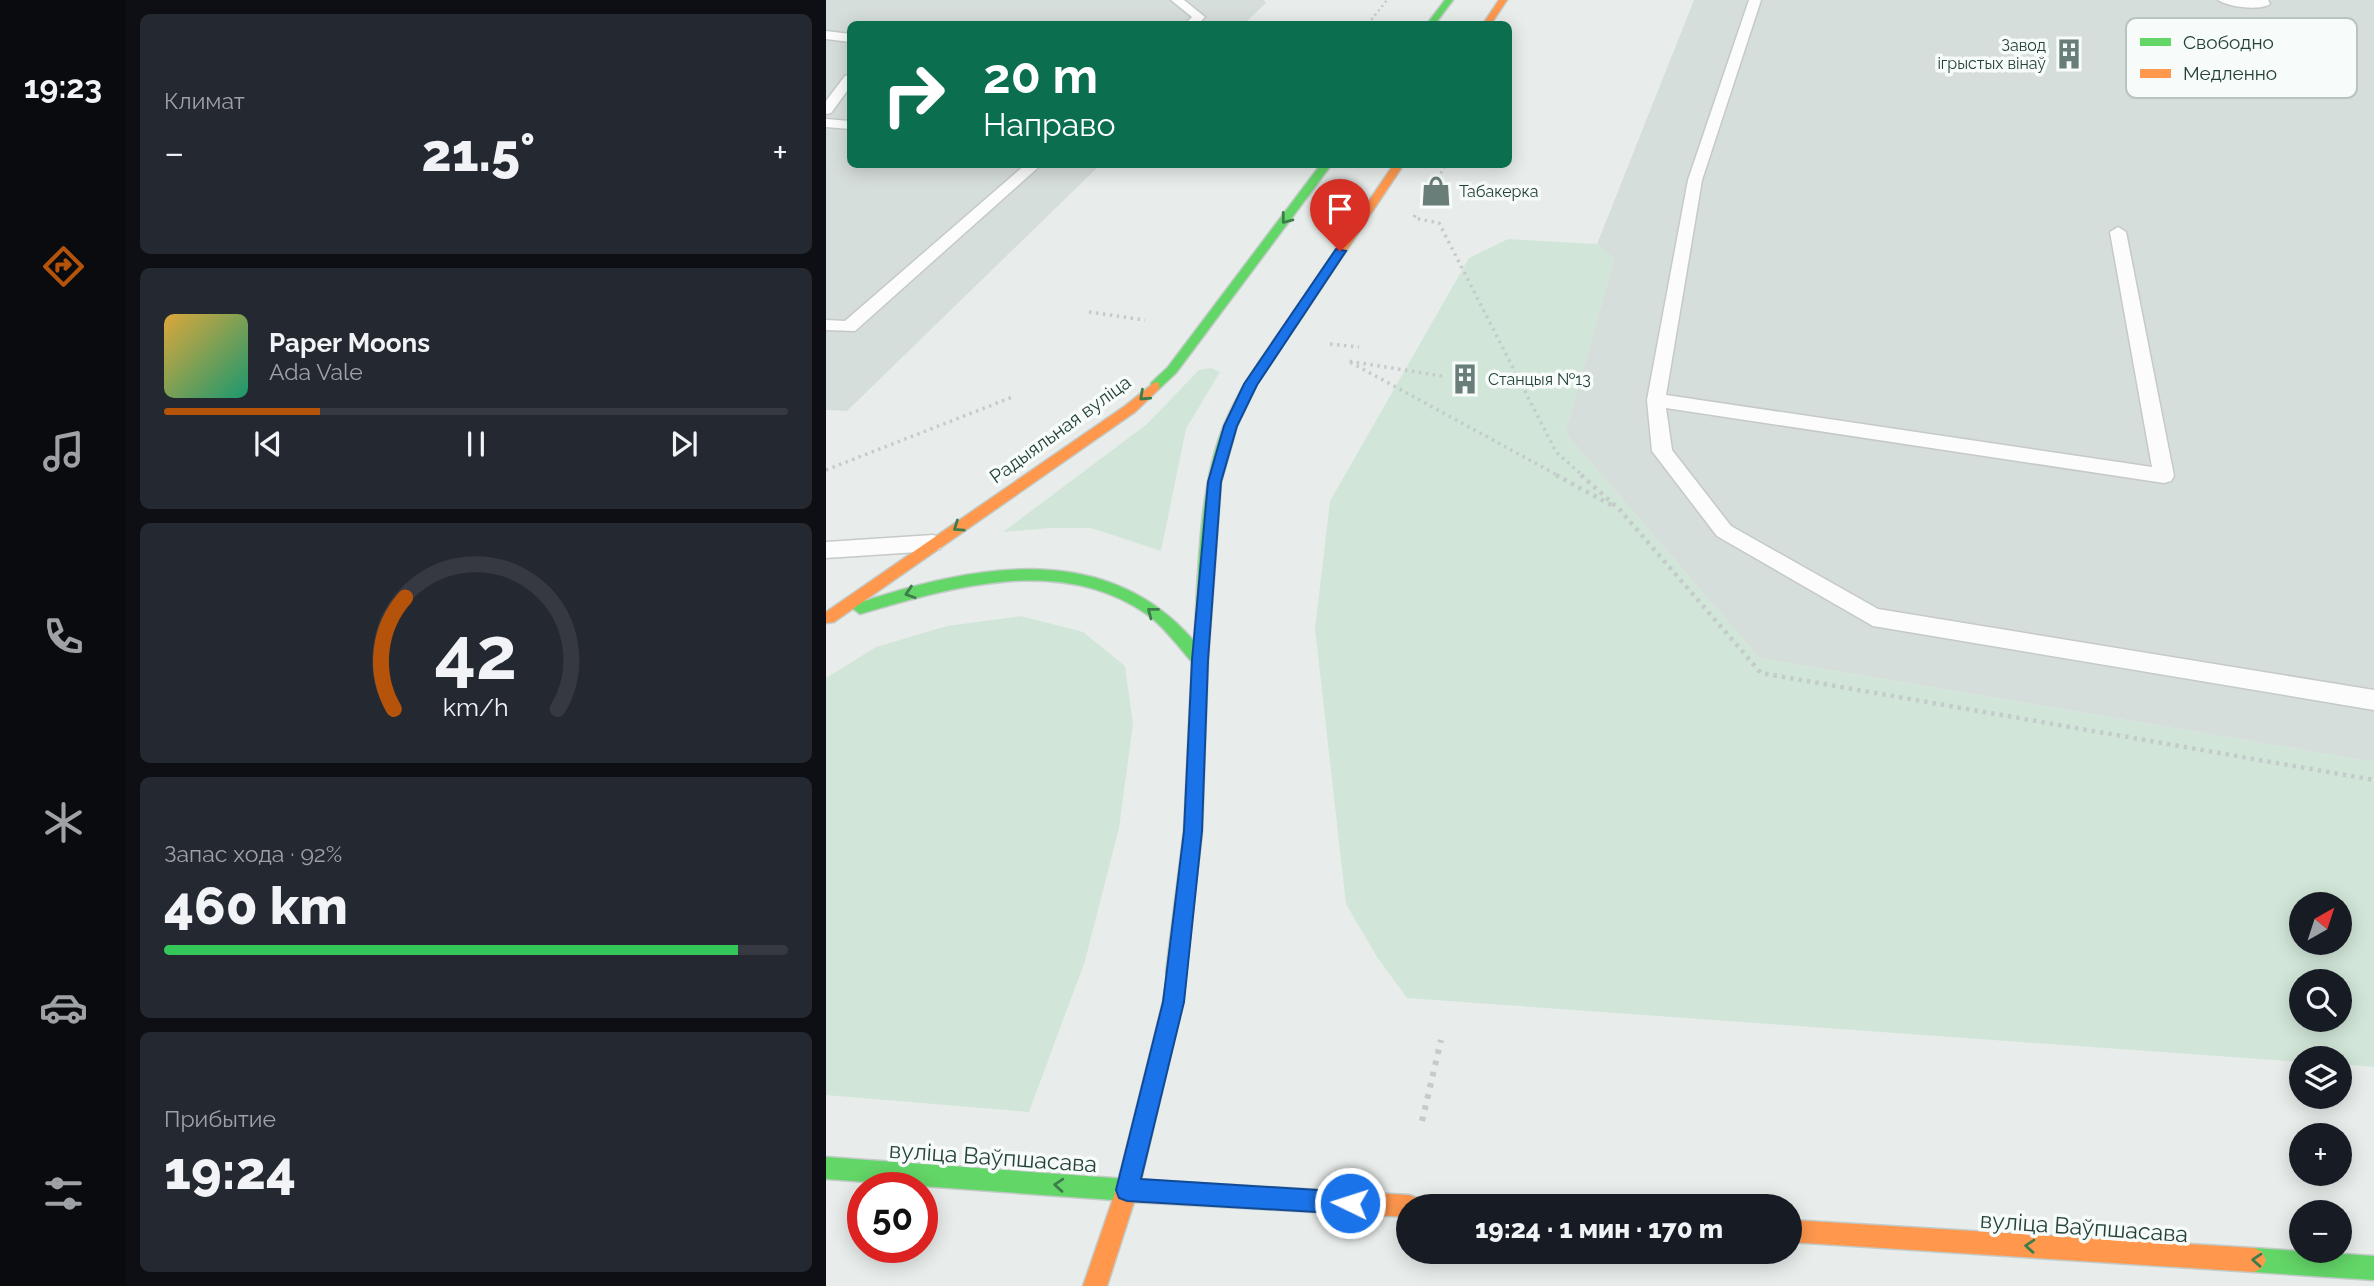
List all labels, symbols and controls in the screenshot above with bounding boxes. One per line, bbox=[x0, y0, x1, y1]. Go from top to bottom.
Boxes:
legend bbox=[2126, 18, 2357, 98]
text: Свободно bbox=[2183, 31, 2274, 53]
place label: Завод ігрыстых вінаў bbox=[1937, 36, 2046, 73]
building icon: Завод ігрыстых вінаў bbox=[2052, 37, 2086, 71]
text: 20 m bbox=[983, 47, 1098, 104]
icon: right bbox=[868, 49, 959, 140]
text: Медленно bbox=[2183, 62, 2277, 84]
text: 19:23 bbox=[24, 68, 102, 105]
text: Климат bbox=[164, 87, 245, 114]
text: Направо bbox=[983, 106, 1115, 143]
text: 21.5° bbox=[421, 122, 535, 183]
text: − bbox=[164, 130, 184, 175]
text: + bbox=[772, 130, 788, 175]
shop icon: Табакерка bbox=[1419, 174, 1453, 208]
pin bbox=[1310, 179, 1370, 251]
place label: Табакерка bbox=[1459, 182, 1538, 201]
icon: arrive bbox=[1321, 190, 1359, 228]
one-way arrow bbox=[1282, 211, 1294, 224]
icon: directions bbox=[39, 242, 88, 291]
text: Paper Moons bbox=[269, 328, 430, 358]
text: Ada Vale bbox=[269, 358, 363, 385]
building icon: Станцыя №13 bbox=[1448, 362, 1482, 396]
street label: Радыяльная вуліца bbox=[985, 370, 1135, 488]
place label: Станцыя №13 bbox=[1488, 370, 1591, 389]
one-way arrow bbox=[1139, 388, 1152, 401]
icon: previous bbox=[249, 425, 287, 463]
icon: pause bbox=[457, 425, 495, 463]
icon: next bbox=[665, 425, 703, 463]
icon: music bbox=[39, 427, 88, 476]
one-way arrow bbox=[952, 519, 965, 532]
one-way arrow bbox=[904, 584, 916, 599]
one-way arrow bbox=[1147, 608, 1160, 620]
text: 42 bbox=[435, 611, 517, 696]
icon: phone bbox=[39, 612, 88, 661]
text: km/h bbox=[443, 692, 509, 722]
icon: climate bbox=[39, 798, 88, 847]
text: Запас хода · 92% bbox=[164, 840, 342, 867]
text: 460 km bbox=[164, 875, 348, 936]
north arrow bbox=[2289, 892, 2352, 956]
map controls bbox=[2289, 892, 2352, 1263]
button: search bbox=[2289, 969, 2352, 1032]
icon: car bbox=[39, 983, 88, 1032]
button: layers bbox=[2289, 1046, 2352, 1109]
text: Прибытие bbox=[164, 1105, 276, 1132]
button: + bbox=[2289, 1123, 2352, 1186]
street label: вуліца Ваўпшасава bbox=[888, 1136, 1098, 1177]
text: 19:24 bbox=[164, 1140, 296, 1201]
position arrow bbox=[1313, 1166, 1387, 1240]
icon: filters bbox=[39, 1169, 88, 1218]
speed limit sign: 50 bbox=[847, 1172, 938, 1263]
one-way arrow bbox=[1053, 1178, 1064, 1193]
button: − bbox=[2289, 1200, 2352, 1263]
street label: вуліца Ваўпшасава bbox=[1979, 1206, 2189, 1247]
text: 19:24 · 1 мин · 170 m bbox=[1475, 1214, 1723, 1244]
one-way arrow bbox=[2024, 1239, 2035, 1254]
one-way arrow bbox=[2251, 1253, 2262, 1268]

